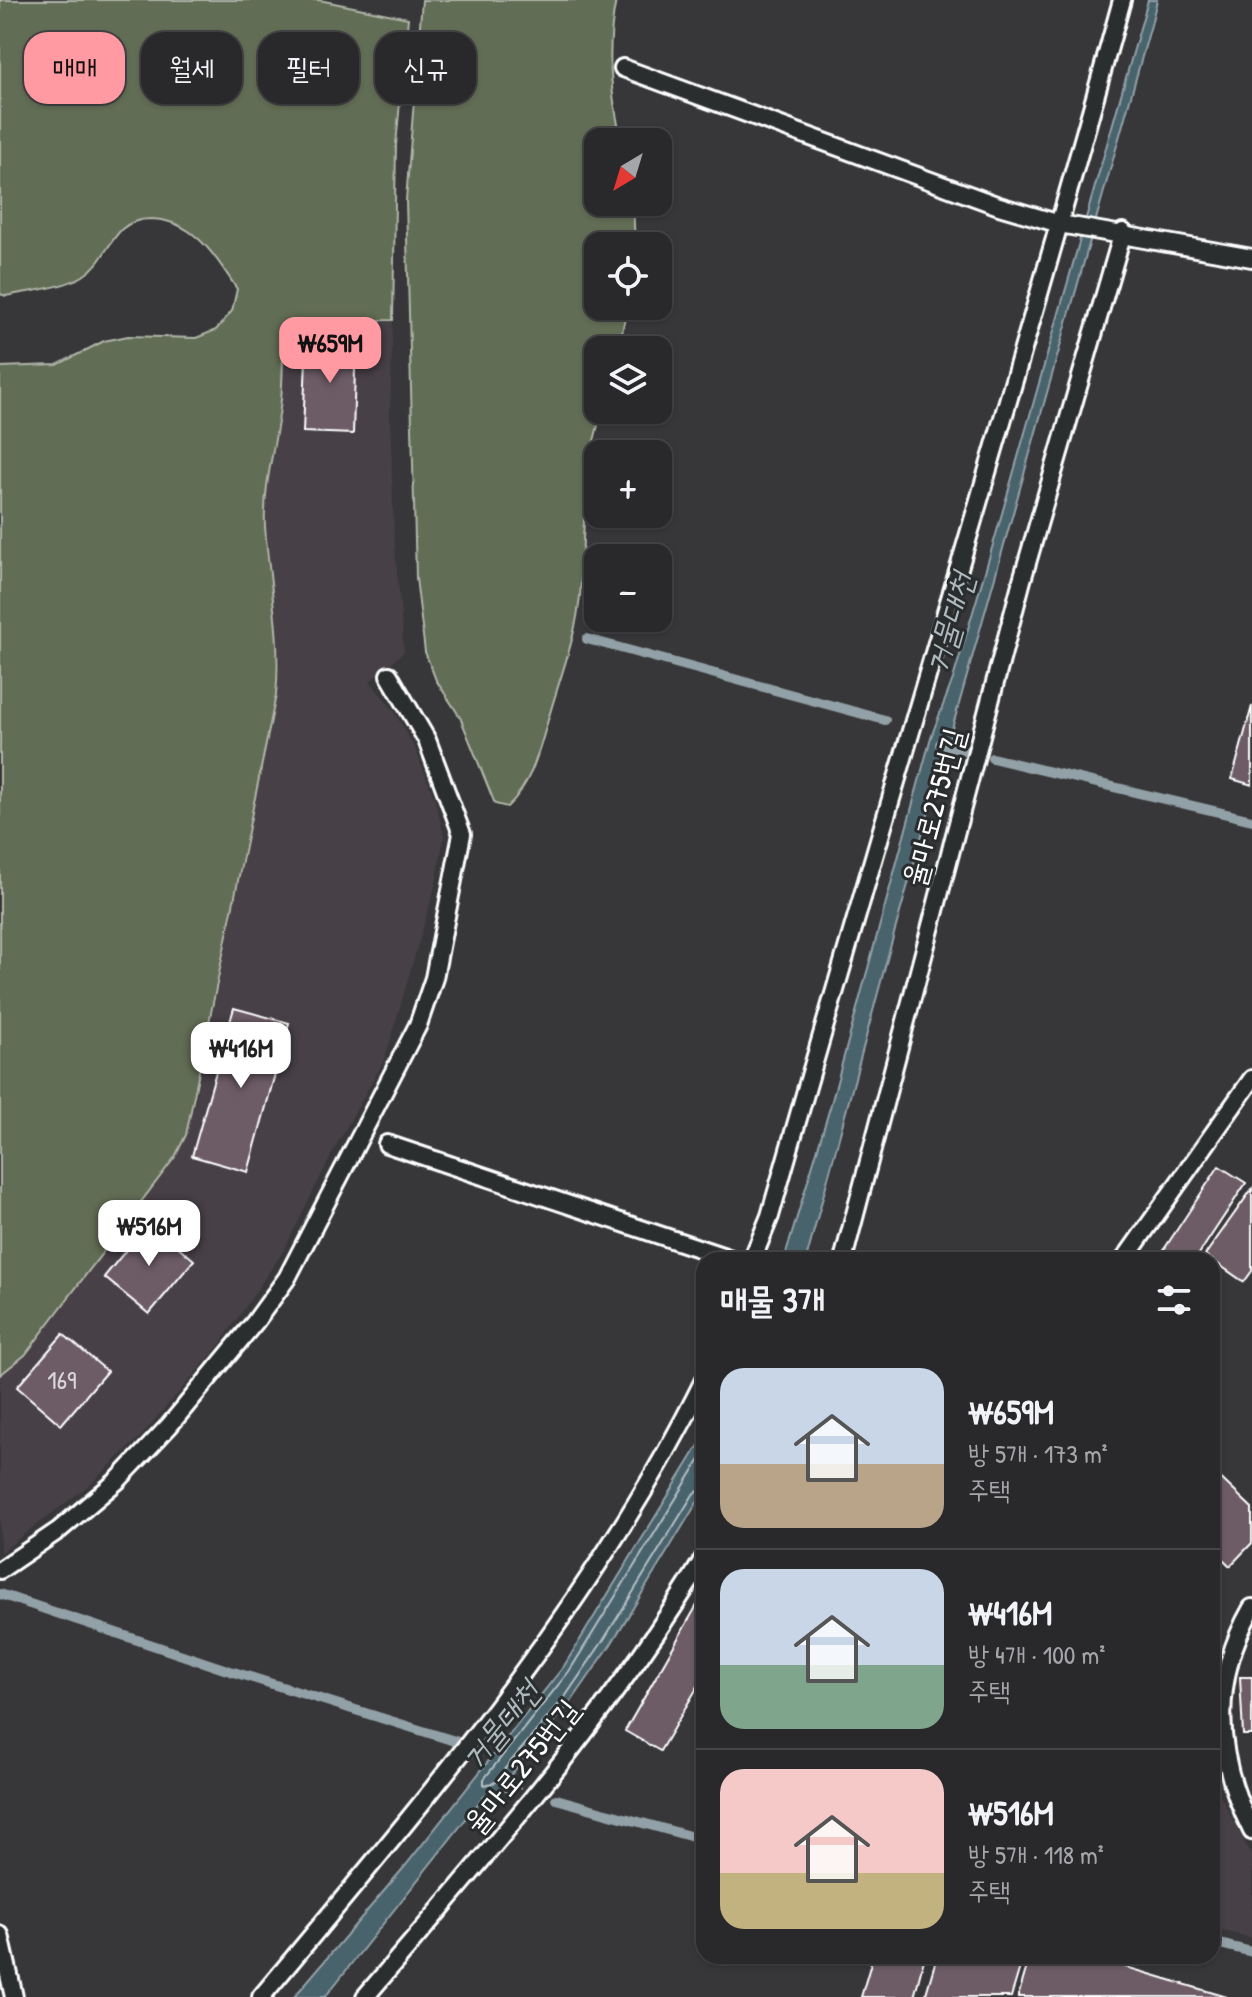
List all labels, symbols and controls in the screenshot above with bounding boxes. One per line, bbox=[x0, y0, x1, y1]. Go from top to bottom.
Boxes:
chip: 매매 bbox=[24, 32, 125, 104]
chip: 월세 bbox=[141, 32, 242, 104]
chip: 필터 bbox=[258, 32, 359, 104]
chip: 신규 bbox=[375, 32, 476, 104]
north arrow bbox=[584, 128, 672, 216]
map controls bbox=[584, 128, 672, 632]
button: locate bbox=[584, 232, 672, 320]
pin: ₩659M bbox=[274, 317, 386, 385]
text: ₩659M bbox=[297, 325, 363, 360]
button: layers bbox=[584, 336, 672, 424]
button: + bbox=[584, 440, 672, 528]
button: − bbox=[584, 544, 672, 632]
water label: 거물대천 bbox=[914, 564, 985, 678]
street label: 율마로275번길 bbox=[893, 723, 973, 891]
pin: ₩416M bbox=[185, 1022, 297, 1090]
text: ₩416M bbox=[209, 1030, 273, 1065]
pin: ₩516M bbox=[93, 1200, 205, 1268]
text: ₩516M bbox=[116, 1208, 182, 1243]
text: 매물 3개 bbox=[720, 1277, 825, 1323]
icon: filters bbox=[1152, 1278, 1196, 1322]
house number: 169 bbox=[47, 1362, 77, 1397]
text: ₩659M bbox=[968, 1389, 1054, 1435]
icon: home bbox=[784, 1400, 880, 1496]
text: 방 5개 · 173 m² bbox=[968, 1436, 1108, 1471]
text: 주택 bbox=[968, 1472, 1010, 1507]
text: ₩416M bbox=[968, 1590, 1052, 1636]
icon: home bbox=[784, 1601, 880, 1697]
text: 방 4개 · 100 m² bbox=[968, 1637, 1105, 1672]
water label: 거물대천 bbox=[451, 1669, 551, 1779]
text: 주택 bbox=[968, 1673, 1010, 1708]
street label: 율마로275번길 bbox=[454, 1690, 588, 1842]
text: ₩516M bbox=[968, 1790, 1054, 1836]
icon: home bbox=[784, 1801, 880, 1897]
text: 방 5개 · 118 m² bbox=[968, 1837, 1104, 1872]
text: 주택 bbox=[968, 1873, 1010, 1908]

